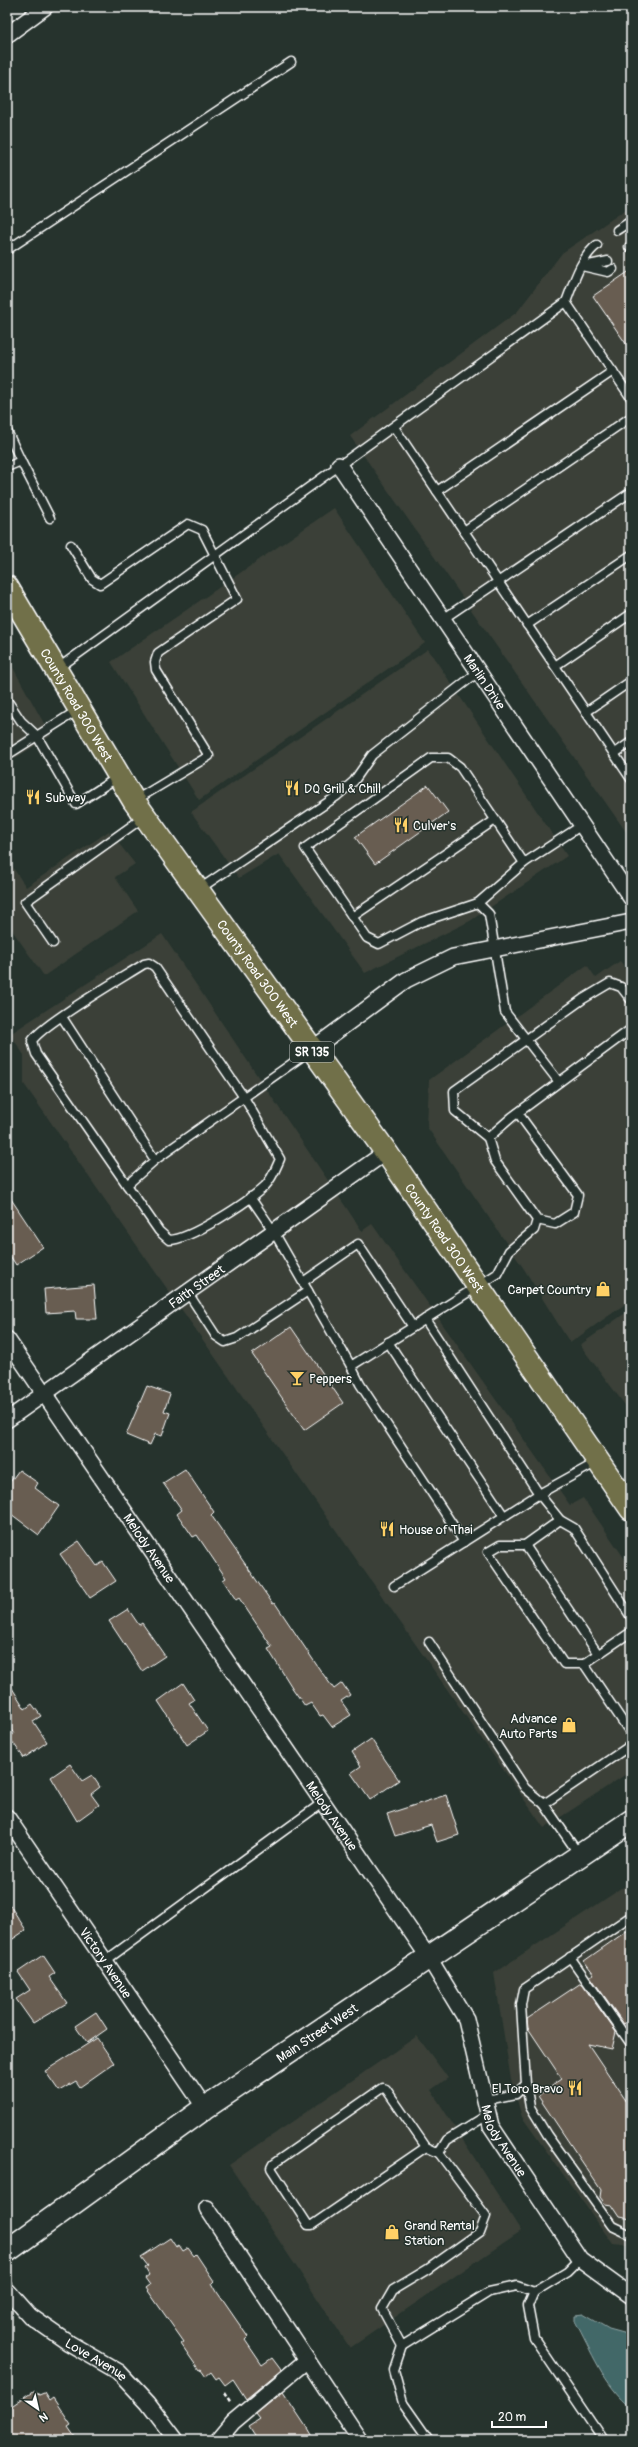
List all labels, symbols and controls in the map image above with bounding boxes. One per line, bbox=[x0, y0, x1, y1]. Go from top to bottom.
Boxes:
street label: County Road 300 West bbox=[36, 646, 116, 765]
street label: Marlin Drive bbox=[460, 651, 509, 713]
restaurant icon: DQ Grill & Chill bbox=[283, 779, 301, 797]
place label: DQ Grill & Chill bbox=[304, 781, 381, 797]
restaurant icon: Subway bbox=[24, 788, 42, 806]
place label: Subway bbox=[45, 790, 86, 806]
restaurant icon: Culver's bbox=[392, 816, 410, 834]
place label: Culver's bbox=[413, 818, 456, 834]
street label: County Road 300 West bbox=[213, 917, 301, 1031]
road number: SR 135 bbox=[290, 1042, 334, 1062]
street label: County Road 300 West bbox=[401, 1181, 487, 1297]
street label: Faith Street bbox=[166, 1261, 229, 1312]
shop icon: Carpet Country bbox=[594, 1280, 612, 1298]
place label: Carpet Country bbox=[507, 1282, 591, 1298]
bar icon: Peppers bbox=[288, 1369, 306, 1387]
place label: Peppers bbox=[309, 1371, 352, 1387]
street label: Melody Avenue bbox=[119, 1511, 178, 1587]
restaurant icon: House of Thai bbox=[378, 1520, 396, 1538]
place label: House of Thai bbox=[399, 1522, 473, 1538]
place label: Advance Auto Parts bbox=[499, 1711, 558, 1742]
shop icon: Advance Auto Parts bbox=[560, 1716, 578, 1734]
street label: Melody Avenue bbox=[302, 1778, 361, 1855]
street label: Victory Avenue bbox=[75, 1925, 135, 2002]
street label: Main Street West bbox=[274, 2000, 362, 2067]
restaurant icon: El Toro Bravo bbox=[566, 2079, 584, 2097]
place label: El Toro Bravo bbox=[492, 2081, 563, 2097]
street label: Melody Avenue bbox=[477, 2103, 530, 2180]
place label: Grand Rental Station bbox=[404, 2218, 475, 2249]
shop icon: Grand Rental Station bbox=[383, 2223, 401, 2241]
street label: Love Avenue bbox=[62, 2336, 131, 2385]
north arrow bbox=[18, 2389, 58, 2429]
scale bar bbox=[492, 2403, 546, 2429]
text: N bbox=[36, 2409, 50, 2425]
text: 20 m bbox=[498, 2410, 527, 2425]

